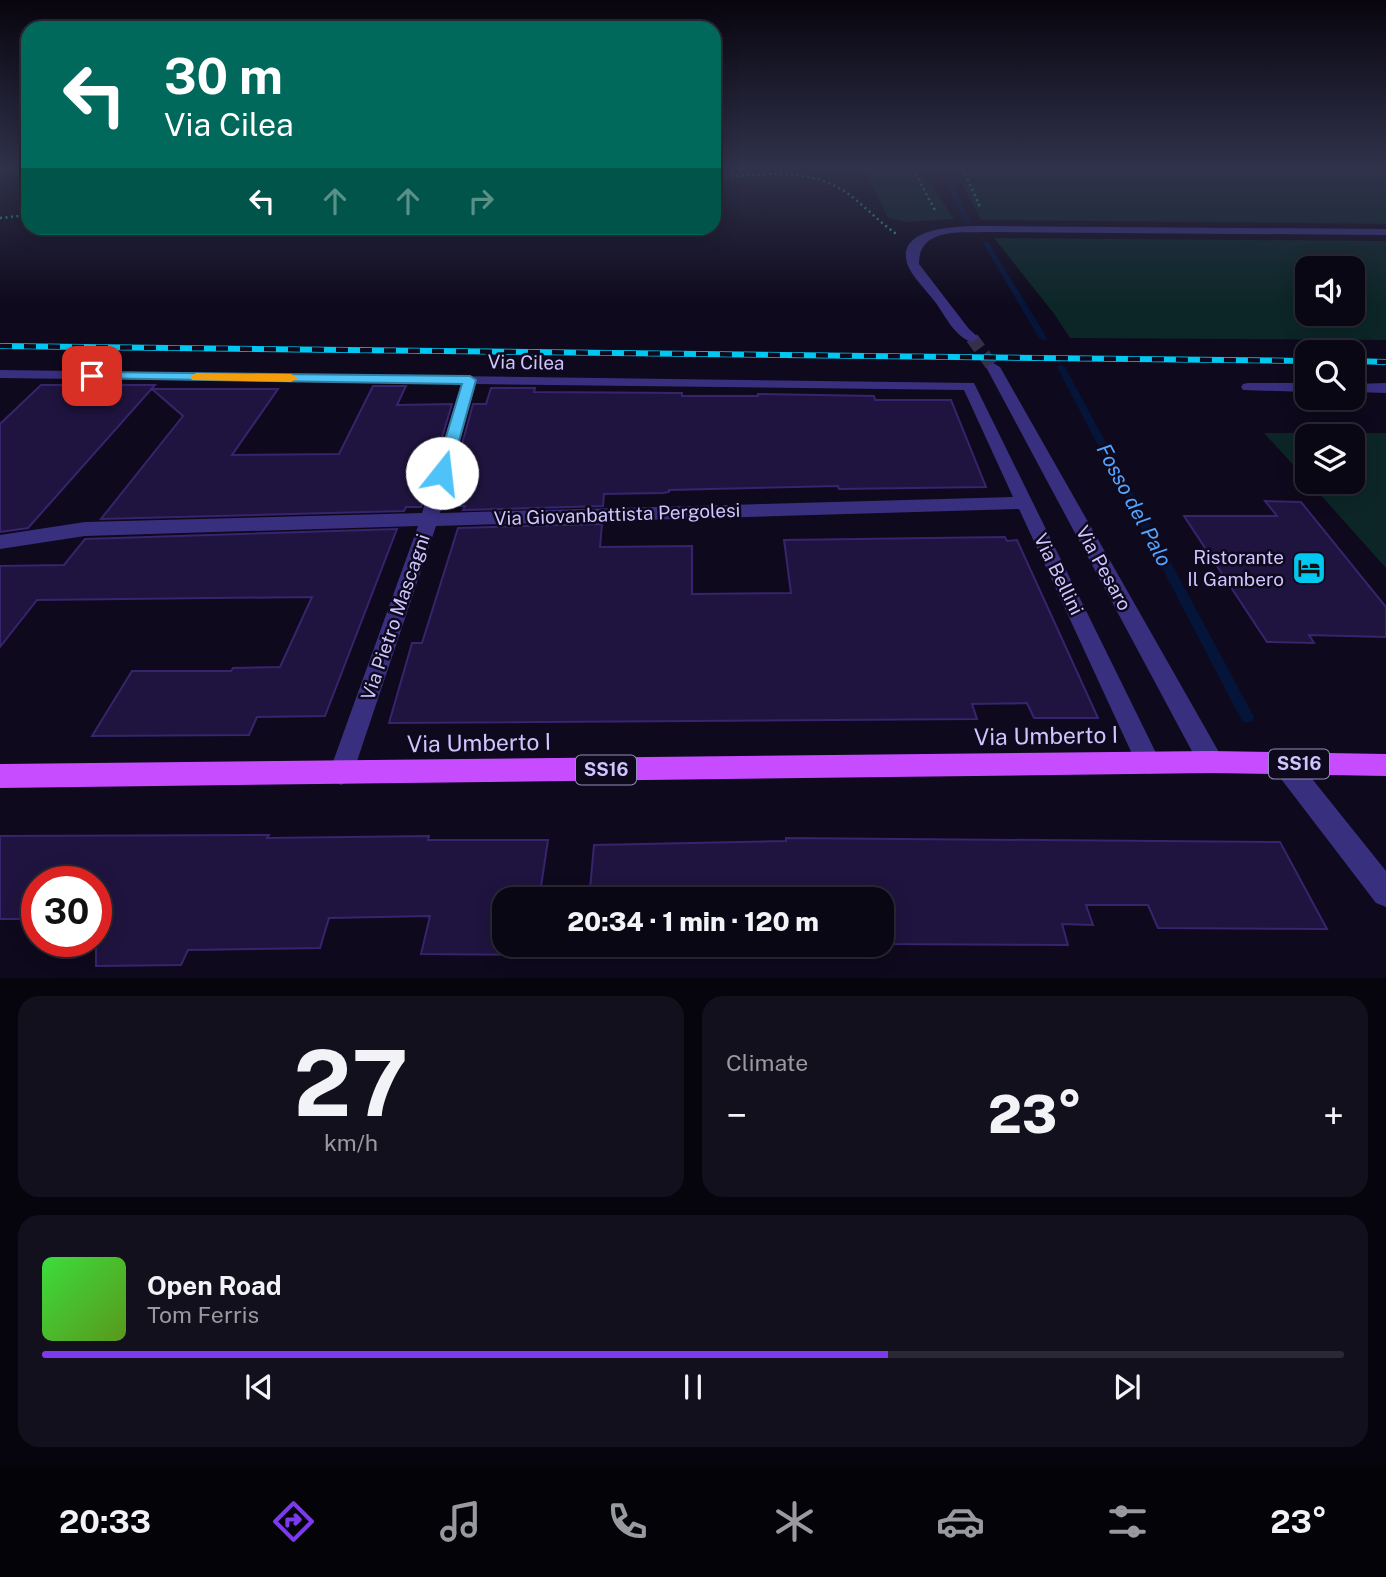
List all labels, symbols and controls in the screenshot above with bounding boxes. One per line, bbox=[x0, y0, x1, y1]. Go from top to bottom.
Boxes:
text: 30 m bbox=[164, 47, 283, 105]
icon: left bbox=[49, 49, 140, 140]
text: Via Cilea bbox=[164, 106, 294, 143]
icon: left bbox=[243, 182, 281, 220]
icon: ahead bbox=[316, 182, 354, 220]
icon: ahead bbox=[389, 182, 427, 220]
icon: right bbox=[462, 182, 500, 220]
map controls bbox=[1295, 256, 1365, 494]
button: sound bbox=[1295, 256, 1365, 326]
button: search bbox=[1295, 340, 1365, 410]
pin bbox=[62, 346, 122, 406]
street label: Via Cilea bbox=[487, 350, 565, 374]
icon: arrive bbox=[73, 357, 111, 395]
button: layers bbox=[1295, 424, 1365, 494]
position arrow bbox=[405, 436, 479, 510]
water label: Fosso del Palo bbox=[1092, 439, 1177, 570]
street label: Via Giovanbattista Pergolesi bbox=[493, 499, 741, 529]
street label: Via Pesaro bbox=[1072, 522, 1136, 614]
street label: Via Bellini bbox=[1030, 530, 1088, 618]
street label: Via Pietro Mascagni bbox=[356, 531, 434, 703]
place label: Ristorante Il Gambero bbox=[1187, 546, 1284, 590]
hotel icon: Ristorante Il Gambero bbox=[1290, 549, 1328, 587]
street label: Via Umberto I bbox=[974, 721, 1118, 750]
street label: Via Umberto I bbox=[407, 728, 551, 757]
road number: SS16 bbox=[1269, 750, 1329, 778]
road number: SS16 bbox=[576, 756, 636, 784]
speed limit sign: 30 bbox=[21, 866, 112, 957]
text: 20:34 · 1 min · 120 m bbox=[567, 906, 819, 937]
text: 27 bbox=[294, 1030, 408, 1136]
text: Climate bbox=[726, 1049, 808, 1076]
text: 23° bbox=[988, 1084, 1082, 1145]
text: − bbox=[726, 1093, 747, 1138]
text: + bbox=[1323, 1093, 1344, 1138]
text: km/h bbox=[324, 1129, 378, 1156]
text: Open Road bbox=[147, 1270, 282, 1301]
text: Tom Ferris bbox=[147, 1301, 259, 1328]
icon: previous bbox=[240, 1368, 278, 1406]
icon: pause bbox=[674, 1368, 712, 1406]
icon: next bbox=[1108, 1368, 1146, 1406]
icon: directions bbox=[269, 1497, 318, 1546]
icon: music bbox=[436, 1497, 485, 1546]
icon: phone bbox=[603, 1497, 652, 1546]
icon: climate bbox=[770, 1497, 819, 1546]
icon: car bbox=[936, 1497, 985, 1546]
icon: filters bbox=[1103, 1497, 1152, 1546]
text: 20:33 bbox=[59, 1503, 151, 1540]
text: 23° bbox=[1270, 1503, 1327, 1540]

